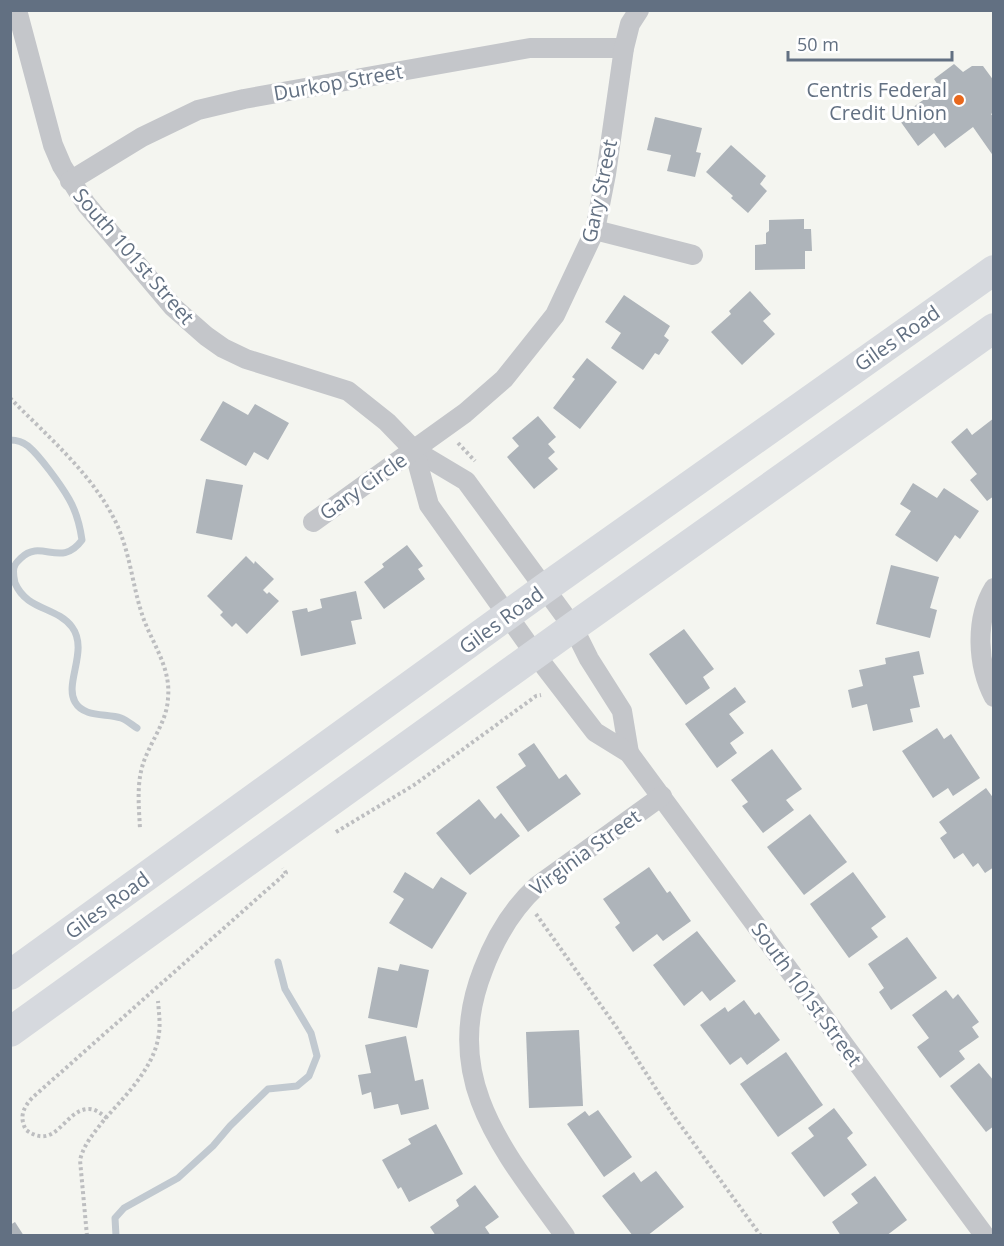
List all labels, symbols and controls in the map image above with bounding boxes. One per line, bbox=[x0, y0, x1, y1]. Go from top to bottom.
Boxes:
scale bar bbox=[788, 24, 952, 62]
text: 50 m bbox=[797, 32, 839, 56]
street label: Durkop Street bbox=[271, 57, 405, 107]
place label: Centris Federal Credit Union bbox=[806, 76, 947, 126]
marker: Centris Federal Credit Union bbox=[952, 93, 966, 107]
street label: Gary Street bbox=[575, 137, 623, 245]
street label: South 101st Street bbox=[67, 182, 201, 330]
street label: Giles Road bbox=[849, 299, 945, 377]
street label: Gary Circle bbox=[314, 446, 412, 526]
street label: Giles Road bbox=[453, 580, 549, 660]
street label: Virginia Street bbox=[524, 803, 646, 901]
street label: Giles Road bbox=[59, 865, 155, 945]
street label: South 101st Street bbox=[746, 917, 868, 1071]

